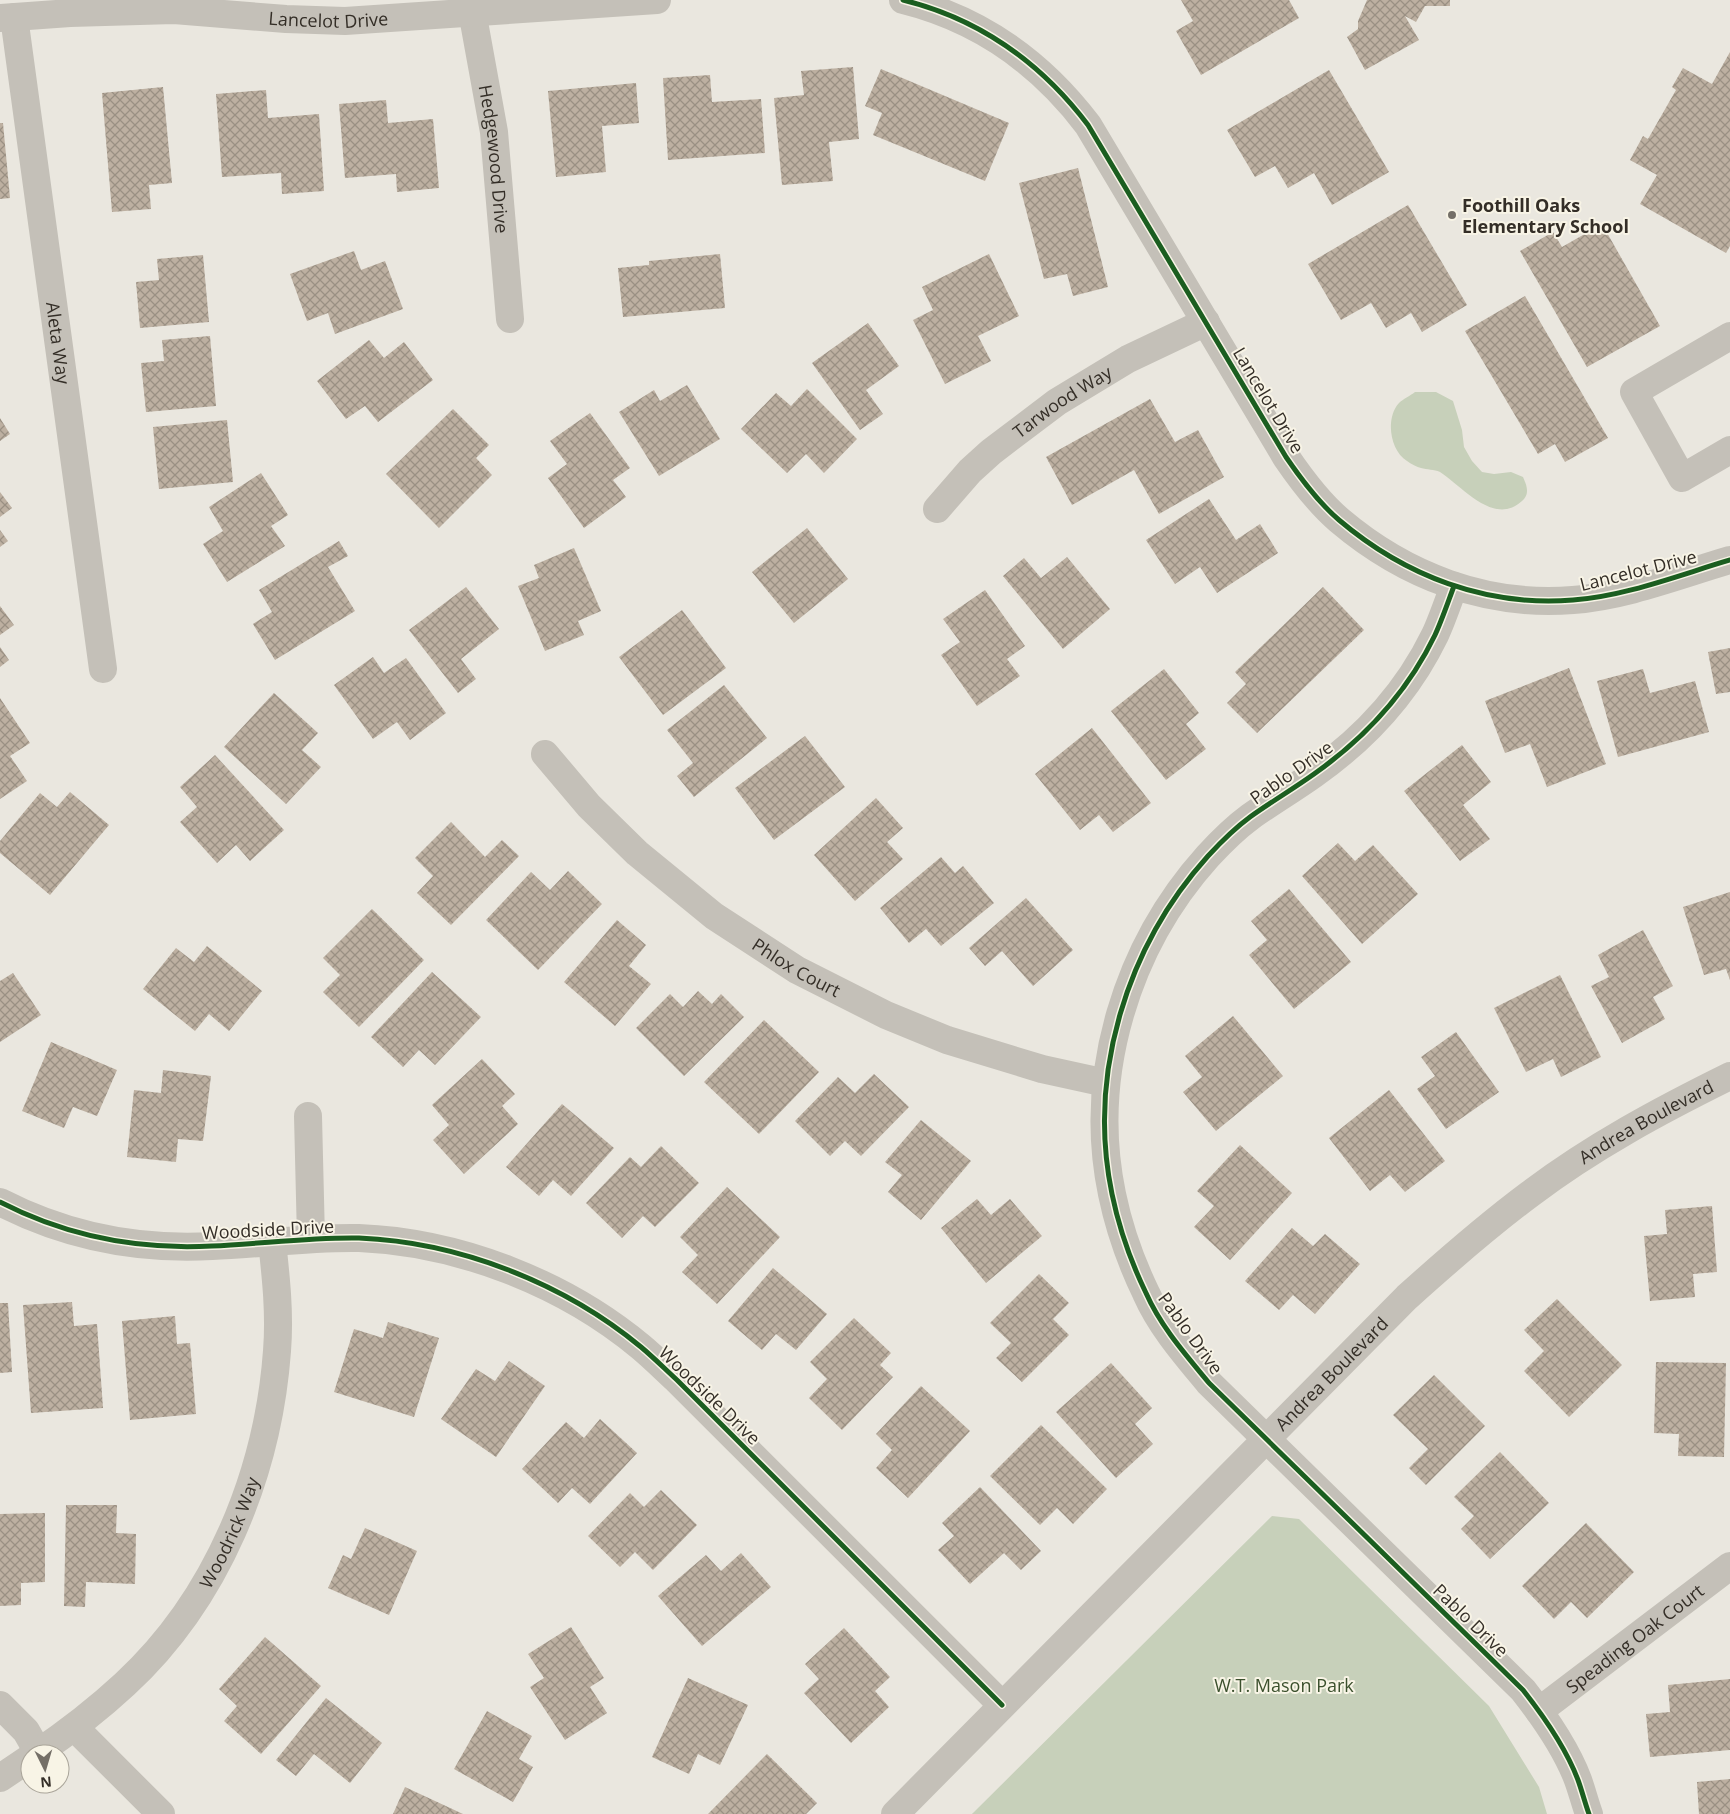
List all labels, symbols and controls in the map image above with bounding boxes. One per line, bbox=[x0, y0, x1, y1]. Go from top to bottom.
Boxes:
street label: Lancelot Drive bbox=[268, 6, 389, 33]
street label: Hedgewood Drive bbox=[474, 83, 515, 234]
place label: Foothill Oaks Elementary School bbox=[1462, 193, 1629, 238]
marker: Foothill Oaks Elementary School bbox=[1446, 209, 1458, 221]
street label: Aleta Way bbox=[41, 300, 76, 387]
street label: Lancelot Drive bbox=[1228, 343, 1310, 457]
street label: Tarwood Way bbox=[1008, 359, 1117, 443]
street label: Lancelot Drive bbox=[1577, 544, 1699, 596]
street label: Pablo Drive bbox=[1245, 735, 1337, 809]
street label: Phlox Court bbox=[748, 932, 845, 1002]
street label: Andrea Boulevard bbox=[1574, 1074, 1717, 1169]
street label: Woodside Drive bbox=[201, 1214, 335, 1244]
street label: Pablo Drive bbox=[1153, 1287, 1229, 1379]
street label: Andrea Boulevard bbox=[1270, 1311, 1393, 1436]
street label: Woodside Drive bbox=[654, 1340, 766, 1450]
street label: Woodrick Way bbox=[193, 1473, 264, 1592]
street label: Pablo Drive bbox=[1428, 1578, 1514, 1662]
street label: Speading Oak Court bbox=[1561, 1578, 1708, 1699]
park label: W.T. Mason Park bbox=[1214, 1673, 1354, 1697]
north arrow bbox=[20, 1744, 70, 1794]
text: N bbox=[40, 1772, 53, 1792]

